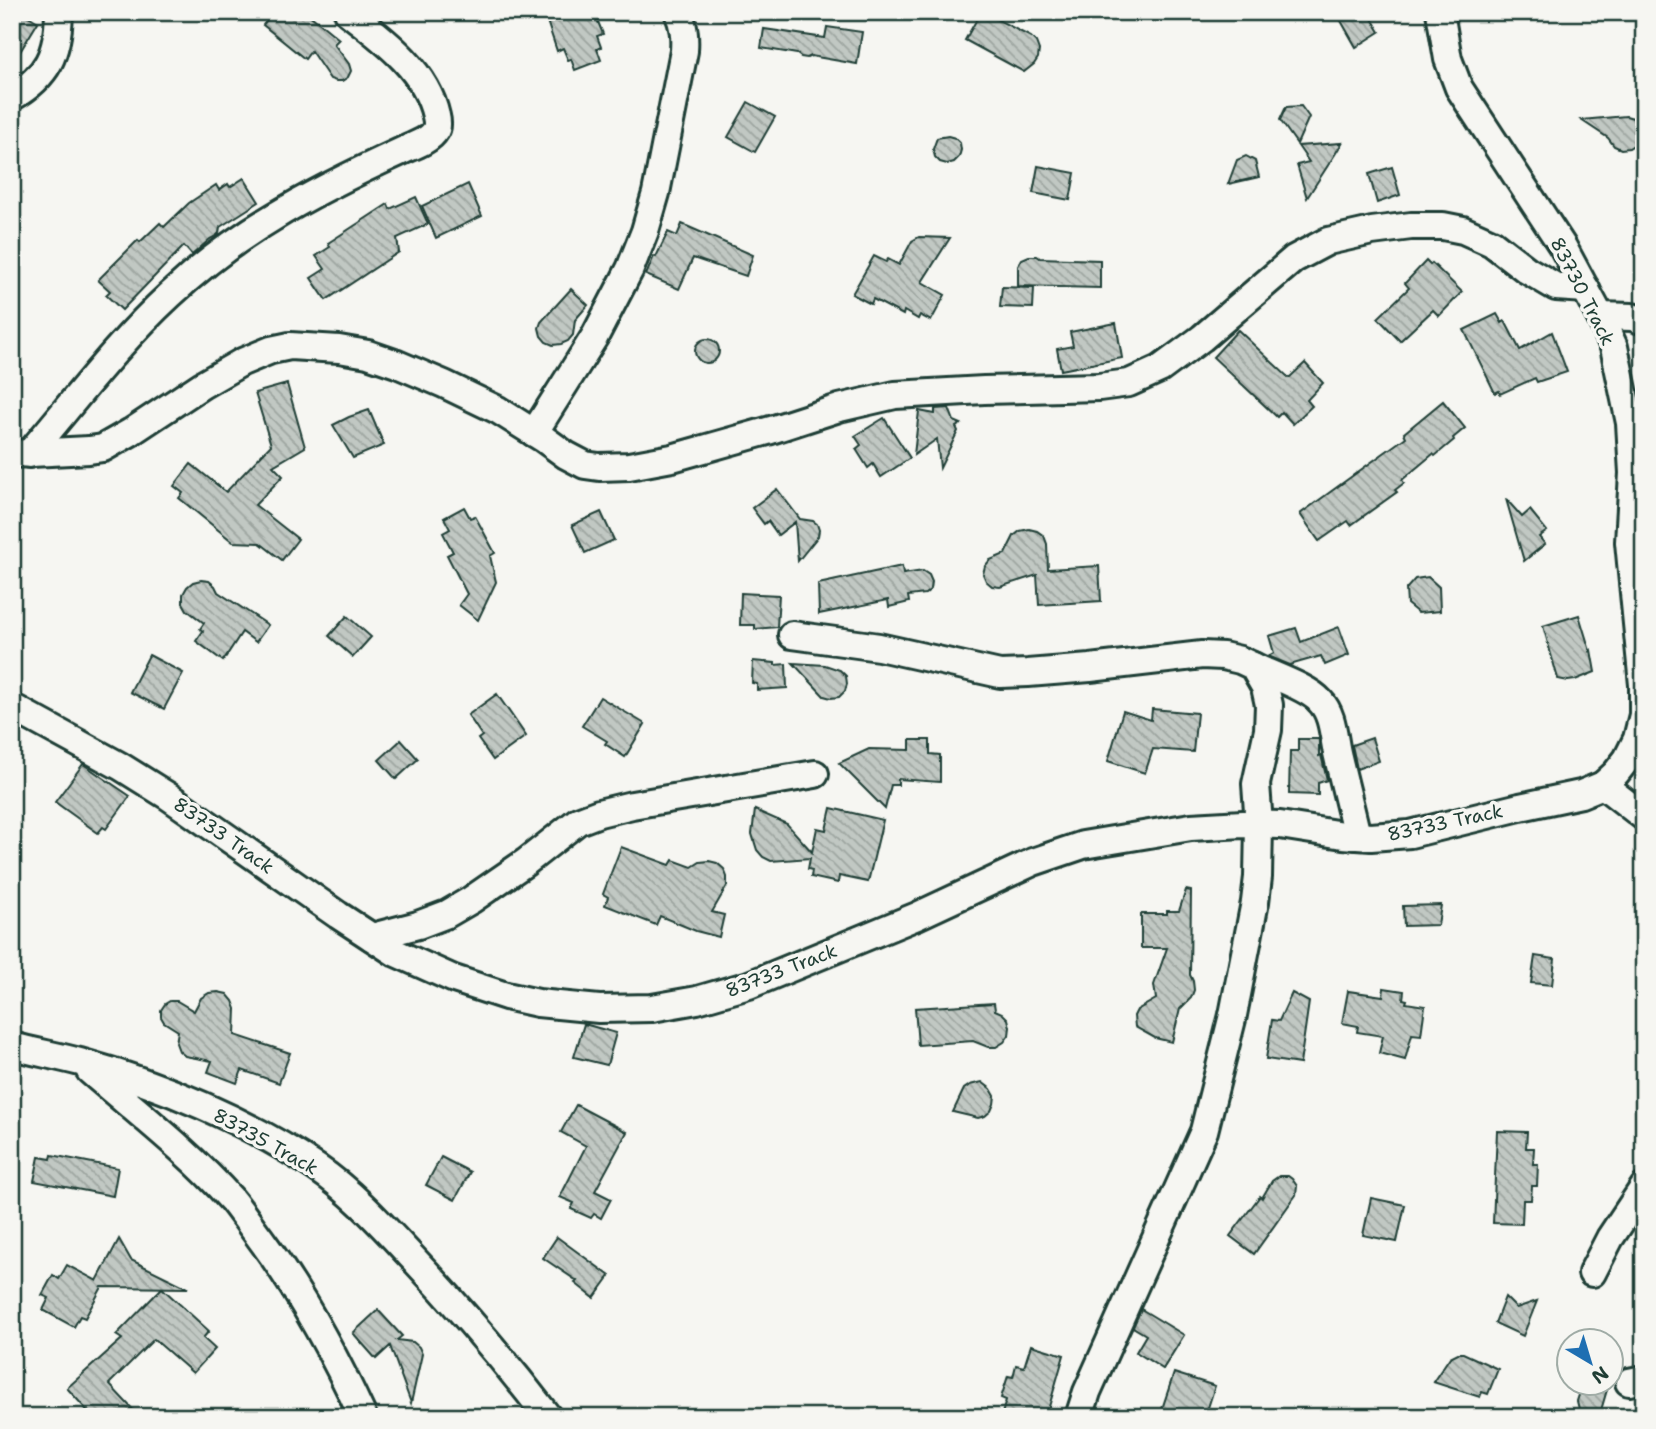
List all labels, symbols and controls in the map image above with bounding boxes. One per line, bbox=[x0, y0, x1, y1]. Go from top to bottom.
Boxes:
street label: 83730 Track bbox=[1545, 233, 1621, 350]
street label: 83733 Track bbox=[168, 791, 279, 879]
street label: 83733 Track bbox=[1385, 798, 1505, 847]
street label: 83733 Track bbox=[722, 938, 841, 1003]
street label: 83735 Track bbox=[209, 1102, 323, 1181]
north arrow bbox=[1554, 1328, 1624, 1398]
text: N bbox=[1587, 1361, 1614, 1389]

